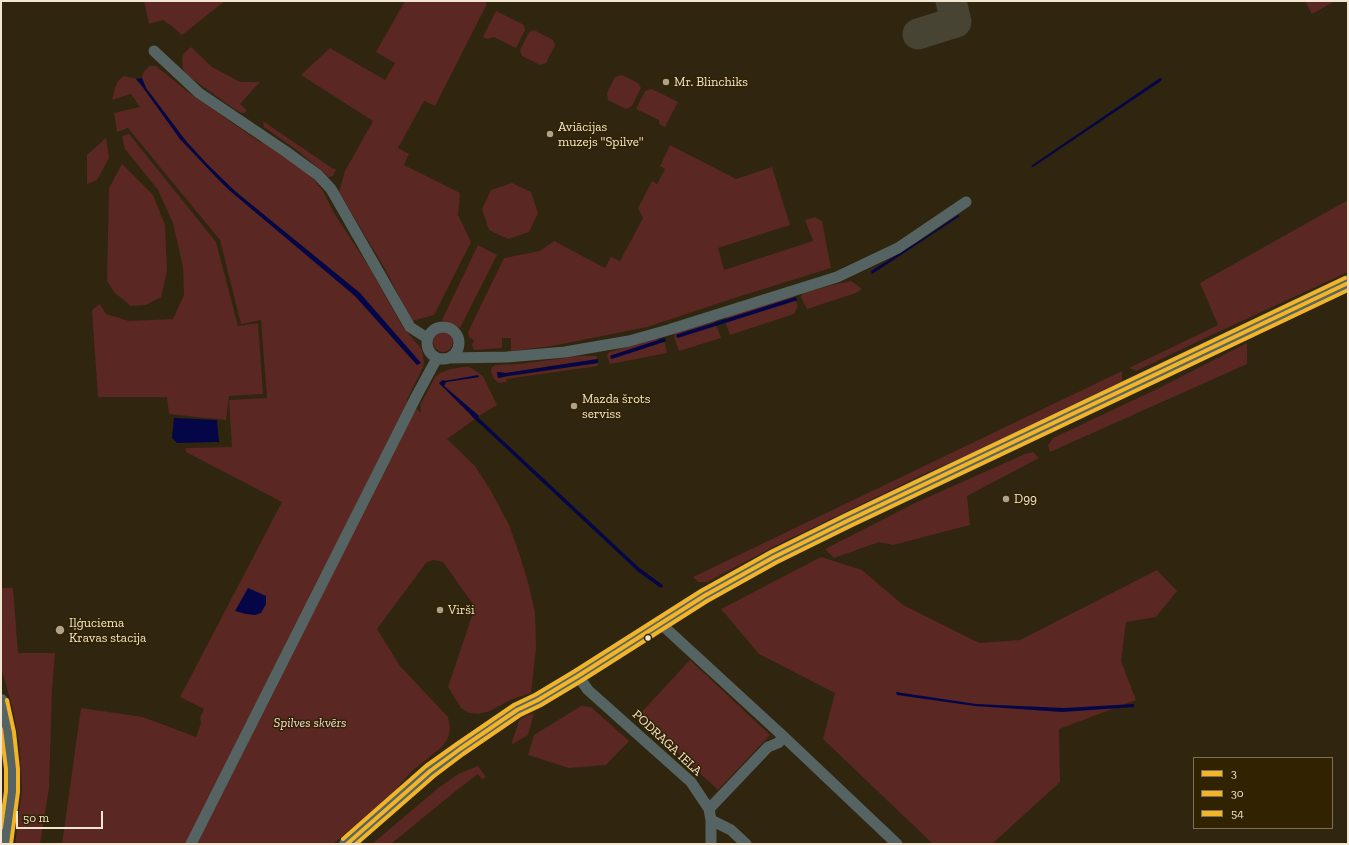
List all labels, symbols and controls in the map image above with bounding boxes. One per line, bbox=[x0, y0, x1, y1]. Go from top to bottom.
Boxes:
place label: Mr. Blinchiks bbox=[674, 74, 748, 90]
marker: Mr. Blinchiks bbox=[661, 77, 671, 87]
place label: Aviācijas muzejs "Spilve" bbox=[558, 119, 644, 150]
marker: Aviācijas muzejs "Spilve" bbox=[545, 129, 555, 139]
place label: Mazda šrots serviss bbox=[582, 391, 650, 422]
marker: Mazda šrots serviss bbox=[569, 401, 579, 411]
place label: D99 bbox=[1014, 491, 1037, 507]
marker: D99 bbox=[1001, 494, 1011, 504]
place label: Virši bbox=[448, 602, 475, 618]
marker: Virši bbox=[435, 605, 445, 615]
place label: Iļģuciema Kravas stacija bbox=[69, 615, 146, 646]
marker: Iļģuciema Kravas stacija bbox=[54, 624, 66, 636]
unlabelled marker bbox=[643, 633, 653, 643]
street label: PODRAGA IELA bbox=[629, 707, 705, 779]
park label: Spilves skvērs bbox=[274, 715, 346, 731]
legend bbox=[1193, 757, 1333, 829]
text: 3 bbox=[1231, 766, 1237, 780]
text: 30 bbox=[1231, 786, 1244, 800]
scale bar bbox=[18, 803, 105, 829]
text: 54 bbox=[1231, 806, 1244, 820]
text: 50 m bbox=[23, 811, 49, 825]

